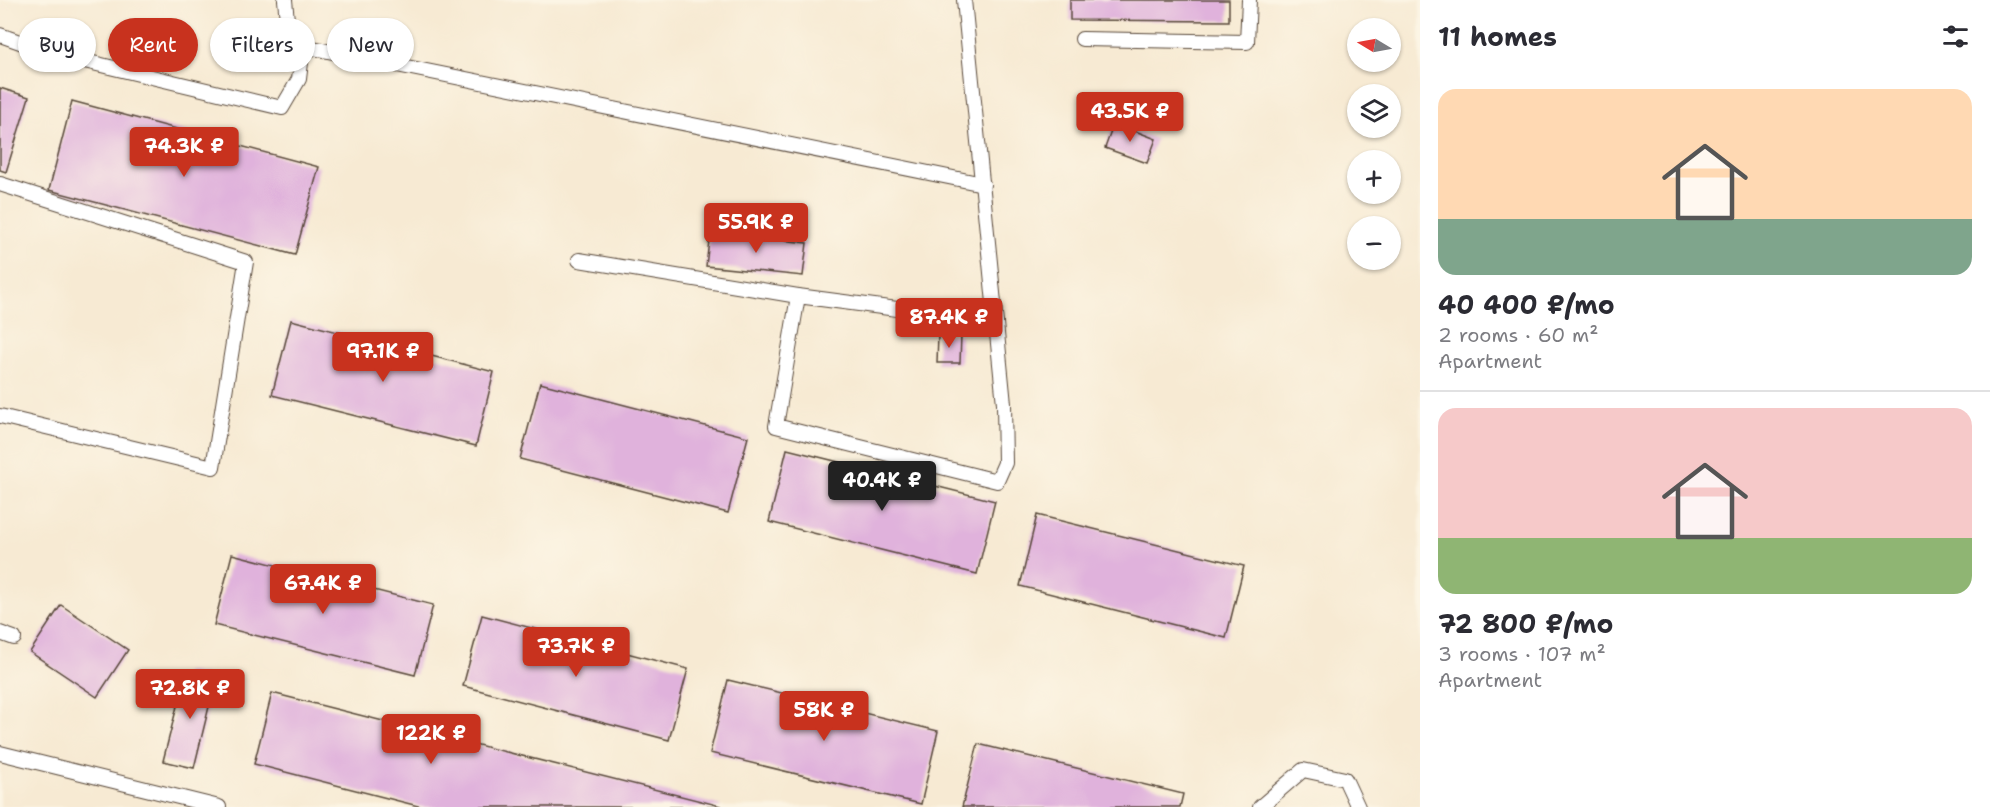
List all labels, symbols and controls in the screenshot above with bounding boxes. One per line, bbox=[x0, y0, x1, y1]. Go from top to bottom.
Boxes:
chip: Buy bbox=[18, 18, 96, 72]
chip: Rent bbox=[108, 18, 198, 72]
chip: Filters bbox=[210, 18, 315, 72]
chip: New bbox=[327, 18, 414, 72]
north arrow bbox=[1347, 18, 1401, 72]
map controls bbox=[1347, 18, 1401, 270]
text: 11 homes bbox=[1438, 19, 1557, 54]
icon: filters bbox=[1939, 20, 1972, 53]
button: layers bbox=[1347, 84, 1401, 138]
pin: 43.5K ₽ bbox=[1075, 92, 1185, 143]
text: 43.5K ₽ bbox=[1090, 98, 1170, 124]
pin: 74.3K ₽ bbox=[129, 127, 239, 178]
icon: home bbox=[1651, 128, 1759, 236]
text: 74.3K ₽ bbox=[144, 133, 224, 159]
button: + bbox=[1347, 150, 1401, 204]
pin: 55.9K ₽ bbox=[701, 203, 811, 254]
text: 55.9K ₽ bbox=[718, 209, 794, 235]
button: − bbox=[1347, 216, 1401, 270]
text: 40 400 ₽/mo bbox=[1438, 287, 1615, 322]
pin: 87.4K ₽ bbox=[894, 298, 1004, 349]
text: 87.4K ₽ bbox=[909, 304, 989, 330]
text: 2 rooms · 60 m² bbox=[1438, 322, 1598, 348]
pin: 97.1K ₽ bbox=[328, 332, 438, 383]
text: 97.1K ₽ bbox=[346, 338, 420, 364]
text: Apartment bbox=[1438, 348, 1542, 374]
icon: home bbox=[1651, 447, 1759, 555]
pin: 40.4K ₽ bbox=[827, 461, 937, 512]
text: 40.4K ₽ bbox=[842, 467, 922, 493]
pin: 67.4K ₽ bbox=[268, 564, 378, 615]
text: 67.4K ₽ bbox=[284, 570, 362, 596]
text: 72 800 ₽/mo bbox=[1438, 606, 1613, 641]
pin: 73.7K ₽ bbox=[521, 627, 631, 678]
text: 73.7K ₽ bbox=[537, 633, 615, 659]
text: 3 rooms · 107 m² bbox=[1438, 641, 1606, 667]
text: Apartment bbox=[1438, 667, 1542, 693]
pin: 72.8K ₽ bbox=[135, 669, 245, 720]
text: 72.8K ₽ bbox=[150, 675, 230, 701]
pin: 58K ₽ bbox=[782, 691, 866, 742]
text: 58K ₽ bbox=[794, 697, 854, 723]
pin: 122K ₽ bbox=[382, 714, 480, 765]
text: 122K ₽ bbox=[396, 720, 466, 746]

